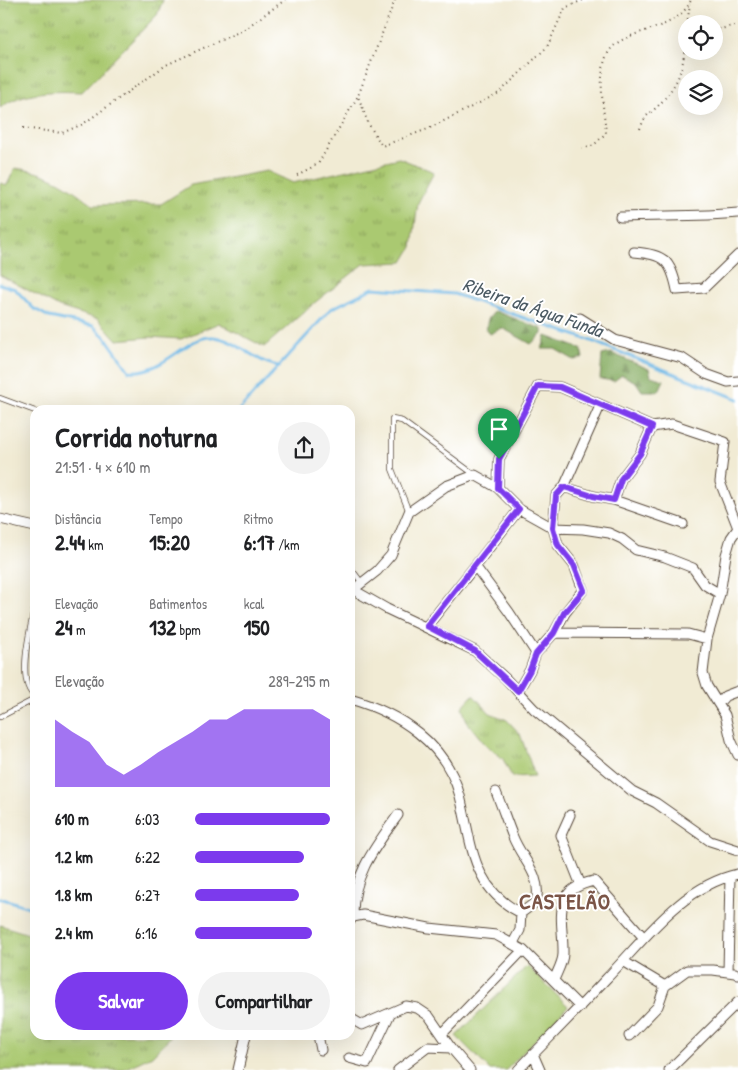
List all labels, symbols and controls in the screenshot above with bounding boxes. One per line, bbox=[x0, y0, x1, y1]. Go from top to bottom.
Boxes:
map controls bbox=[678, 15, 723, 115]
button: locate bbox=[678, 15, 723, 60]
button: layers bbox=[678, 70, 723, 115]
water label: Ribeira da Água Funda bbox=[460, 271, 609, 344]
pin bbox=[478, 408, 520, 459]
icon: arrive bbox=[485, 415, 513, 443]
text: Corrida noturna bbox=[55, 418, 217, 456]
button: share bbox=[278, 422, 330, 474]
text: 21:51 · 4 × 610 m bbox=[55, 456, 150, 478]
text: Distância bbox=[55, 509, 101, 528]
text: Tempo bbox=[149, 509, 183, 528]
text: Ritmo bbox=[244, 509, 273, 528]
text: 2.44 bbox=[55, 528, 85, 557]
text: 15:20 bbox=[149, 528, 190, 557]
text: 6:17 bbox=[244, 528, 275, 557]
text: km bbox=[85, 535, 104, 554]
text: /km bbox=[275, 535, 299, 554]
text: Elevação bbox=[55, 594, 98, 613]
text: Batimentos bbox=[149, 594, 207, 613]
text: kcal bbox=[244, 594, 264, 613]
text: 24 bbox=[55, 613, 73, 642]
text: 132 bbox=[149, 613, 176, 642]
text: 150 bbox=[244, 613, 270, 642]
text: m bbox=[73, 620, 85, 639]
text: bpm bbox=[176, 620, 201, 639]
text: Elevação bbox=[55, 670, 104, 692]
text: 289–295 m bbox=[268, 670, 330, 692]
text: 610 m bbox=[55, 808, 89, 830]
text: 6:03 bbox=[135, 808, 159, 830]
text: 1.2 km bbox=[55, 846, 93, 868]
text: 6:22 bbox=[135, 846, 160, 868]
text: 1.8 km bbox=[55, 884, 92, 906]
text: 6:27 bbox=[135, 884, 161, 906]
district label: CASTELÃO bbox=[519, 886, 611, 916]
text: 2.4 km bbox=[55, 922, 93, 944]
text: 6:16 bbox=[135, 922, 157, 944]
button: Salvar bbox=[55, 972, 188, 1030]
button: Compartilhar bbox=[198, 972, 330, 1030]

